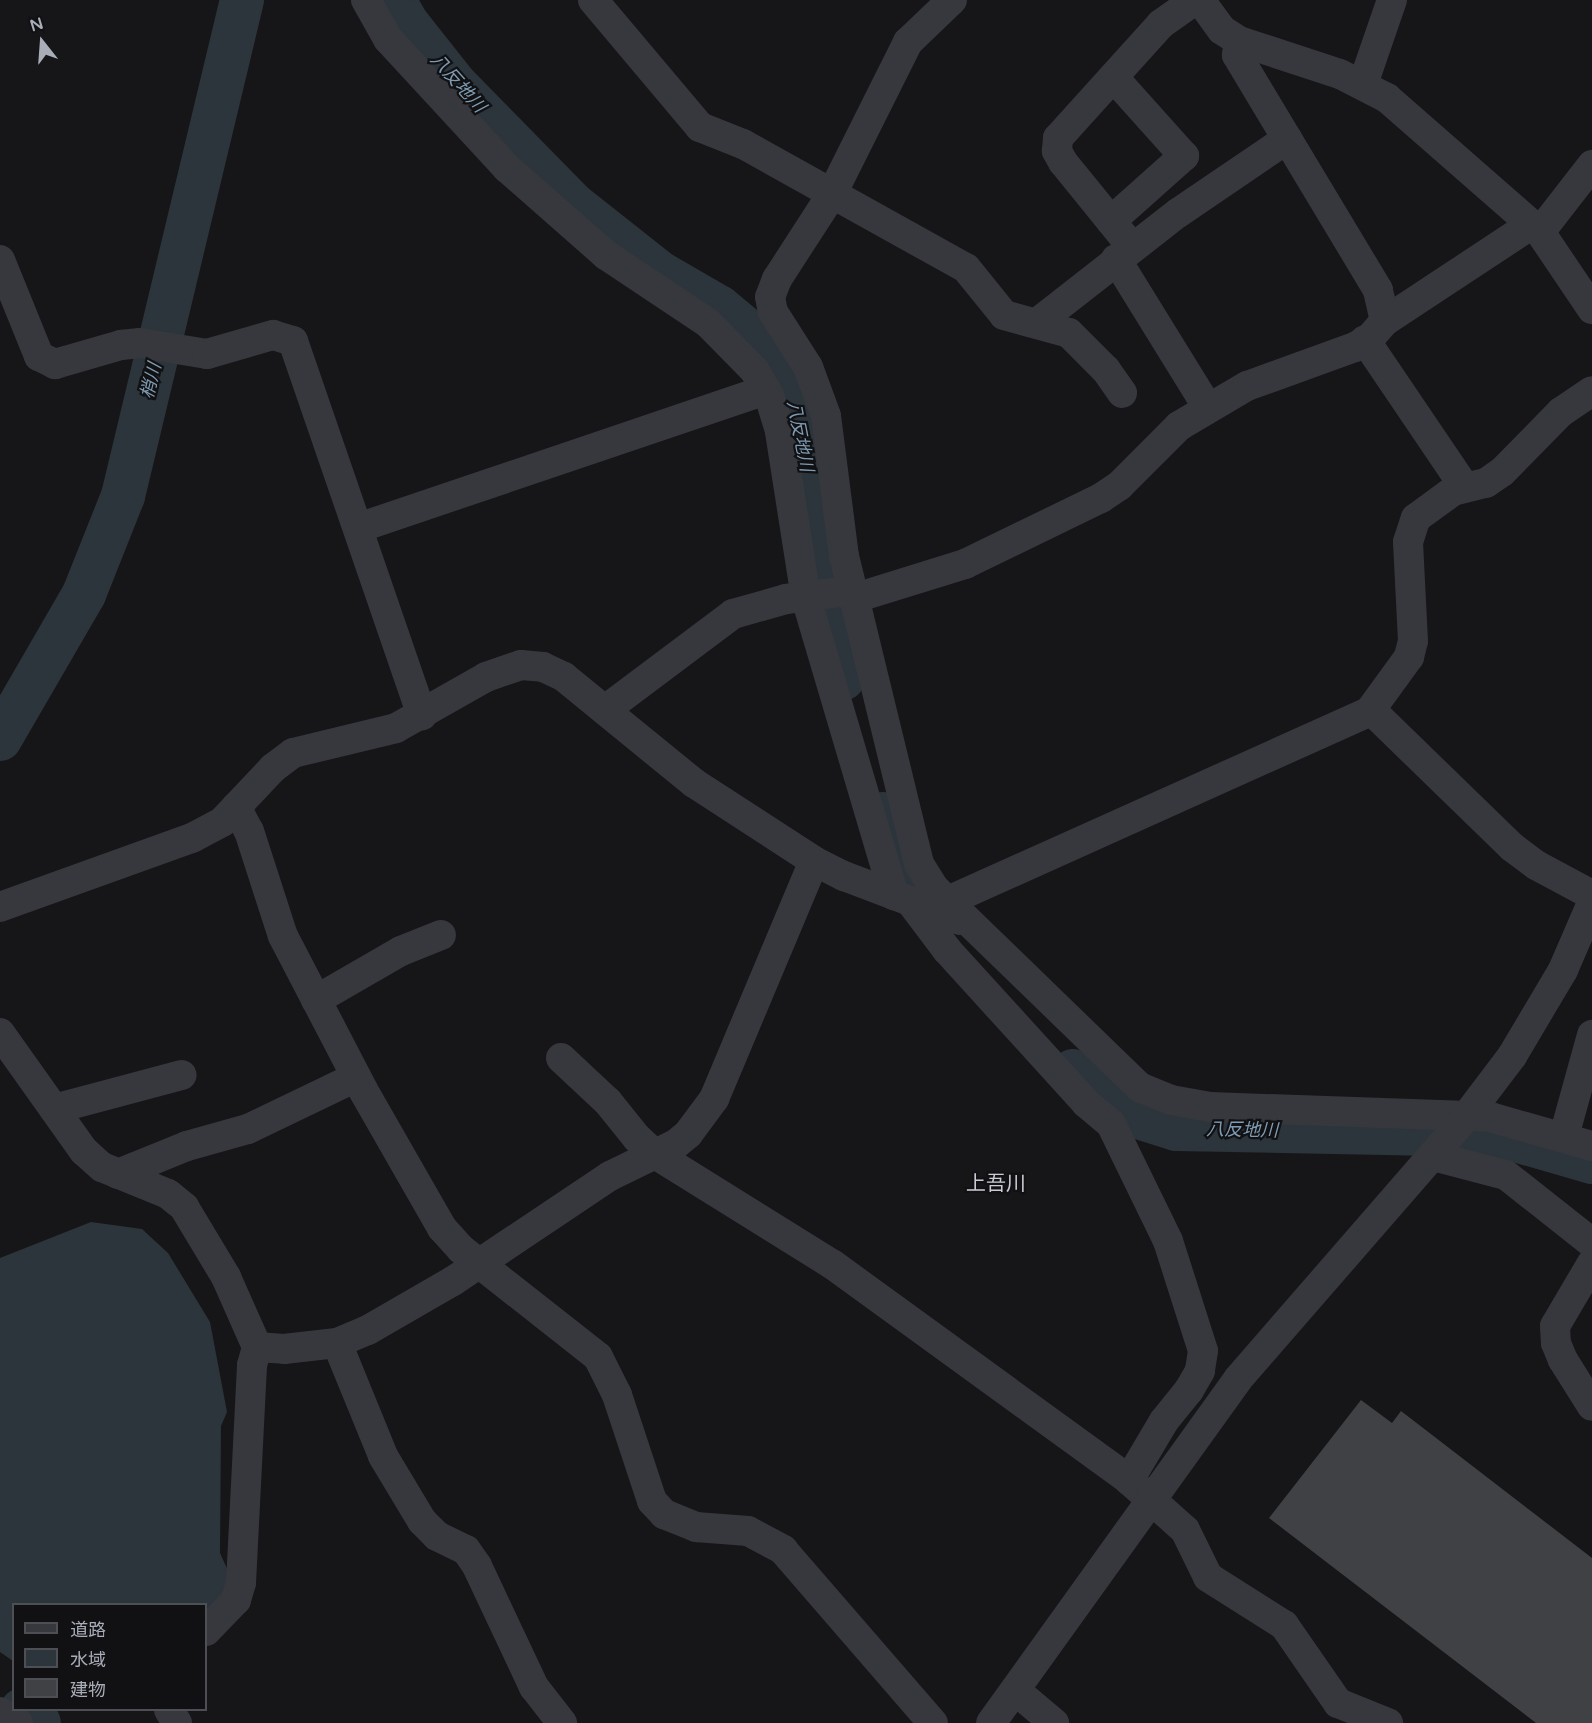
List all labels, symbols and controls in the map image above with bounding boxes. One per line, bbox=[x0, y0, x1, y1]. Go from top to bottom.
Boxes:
north arrow bbox=[12, 12, 72, 72]
text: N bbox=[28, 13, 46, 36]
water label: 八反地川 bbox=[426, 49, 490, 117]
water label: 梢川 bbox=[136, 361, 166, 401]
water label: 八反地川 bbox=[783, 399, 817, 473]
water label: 八反地川 bbox=[1206, 1119, 1278, 1141]
district label: 上吾川 bbox=[966, 1172, 1026, 1196]
legend bbox=[12, 1603, 207, 1711]
text: 道路 bbox=[70, 1619, 106, 1641]
text: 水域 bbox=[70, 1649, 106, 1671]
text: 建物 bbox=[70, 1679, 106, 1701]

